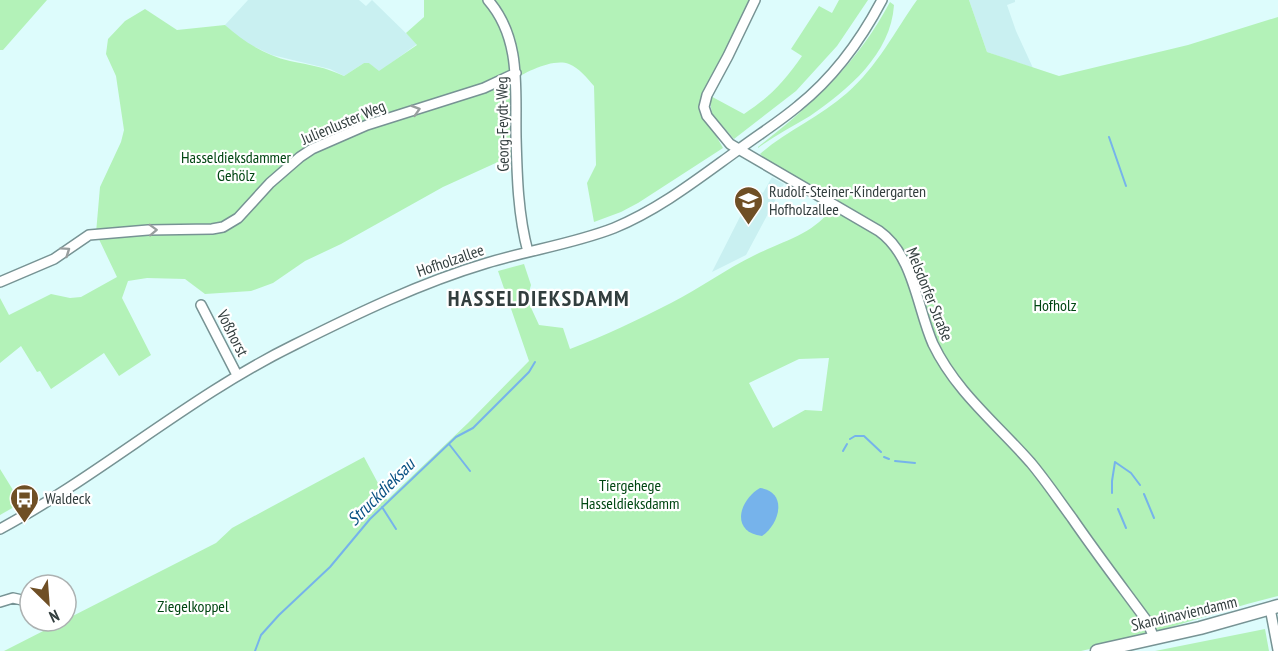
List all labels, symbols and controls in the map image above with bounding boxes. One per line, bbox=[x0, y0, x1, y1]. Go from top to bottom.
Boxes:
street label: Georg-Feydt-Weg bbox=[491, 76, 513, 172]
street label: Julienluster Weg bbox=[297, 95, 388, 149]
one-way arrow bbox=[410, 105, 421, 117]
park label: Hasseldieksdammer Gehölz bbox=[181, 147, 292, 185]
place label: Rudolf-Steiner-Kindergarten Hofholzallee bbox=[769, 181, 926, 219]
school or university icon: Rudolf-Steiner-Kindergarten Hofholzallee bbox=[732, 184, 764, 226]
one-way arrow bbox=[148, 224, 157, 237]
street label: Hofholzallee bbox=[414, 239, 486, 281]
street label: Melsdorfer Straße bbox=[902, 244, 958, 344]
one-way arrow bbox=[59, 247, 70, 258]
district label: HASSELDIEKSDAMM bbox=[448, 284, 630, 312]
park label: Hofholz bbox=[1034, 295, 1077, 315]
street label: Voßhorst bbox=[212, 306, 253, 360]
water label: Struckdieksau bbox=[342, 452, 420, 530]
park label: Tiergehege Hasseldieksdamm bbox=[581, 475, 679, 513]
bus stop icon: Waldeck bbox=[8, 482, 40, 524]
place label: Waldeck bbox=[45, 488, 91, 508]
north arrow bbox=[18, 573, 78, 633]
street label: Skandinaviendamm bbox=[1129, 591, 1239, 635]
park label: Ziegelkoppel bbox=[157, 596, 229, 616]
text: N bbox=[46, 606, 62, 627]

